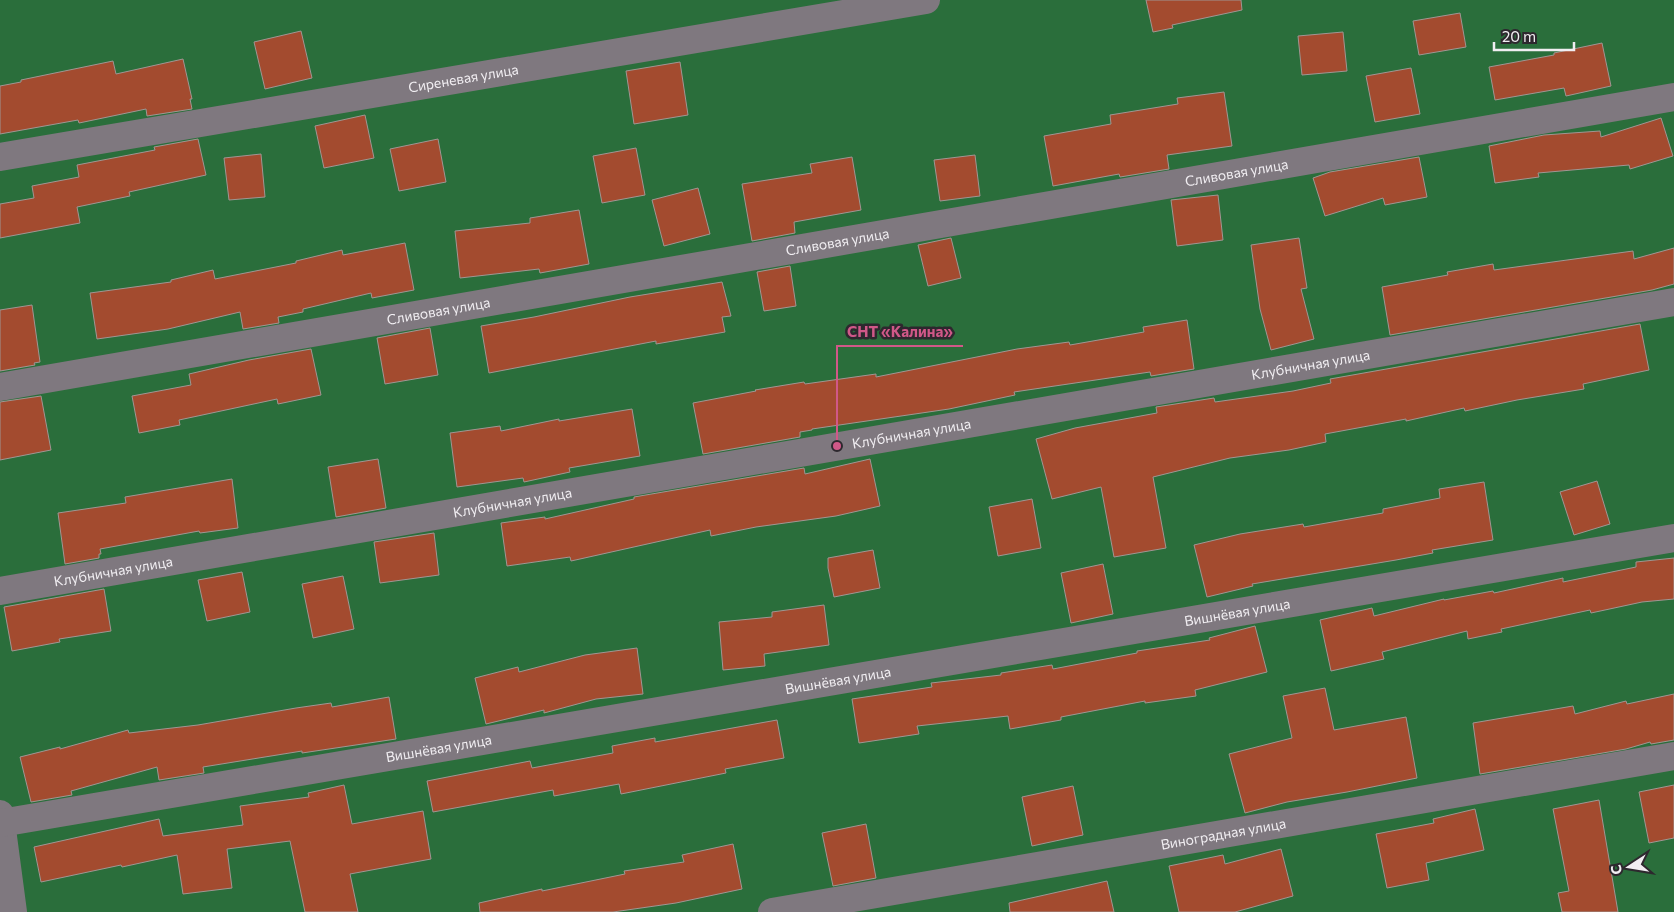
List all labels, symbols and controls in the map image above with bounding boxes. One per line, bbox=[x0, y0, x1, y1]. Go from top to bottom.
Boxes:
scale bar bbox=[1494, 20, 1574, 52]
text: 20 m bbox=[1502, 27, 1536, 45]
street label: Сиреневая улица bbox=[407, 60, 520, 96]
street label: Сливовая улица bbox=[1184, 155, 1289, 190]
street label: Сливовая улица bbox=[784, 224, 890, 259]
street label: Сливовая улица bbox=[385, 293, 491, 328]
callout: СНТ «Калина» bbox=[837, 316, 963, 346]
text: СНТ «Калина» bbox=[847, 322, 953, 340]
street label: Клубничная улица bbox=[1250, 346, 1371, 383]
street label: Клубничная улица bbox=[851, 415, 972, 452]
street label: Клубничная улица bbox=[452, 483, 573, 521]
street label: Клубничная улица bbox=[53, 552, 174, 590]
street label: Вишнёвая улица bbox=[1183, 595, 1291, 629]
street label: Вишнёвая улица bbox=[784, 663, 892, 697]
street label: Вишнёвая улица bbox=[384, 731, 493, 765]
street label: Виноградная улица bbox=[1159, 814, 1287, 853]
north arrow bbox=[1604, 842, 1654, 892]
text: С bbox=[1606, 863, 1625, 876]

